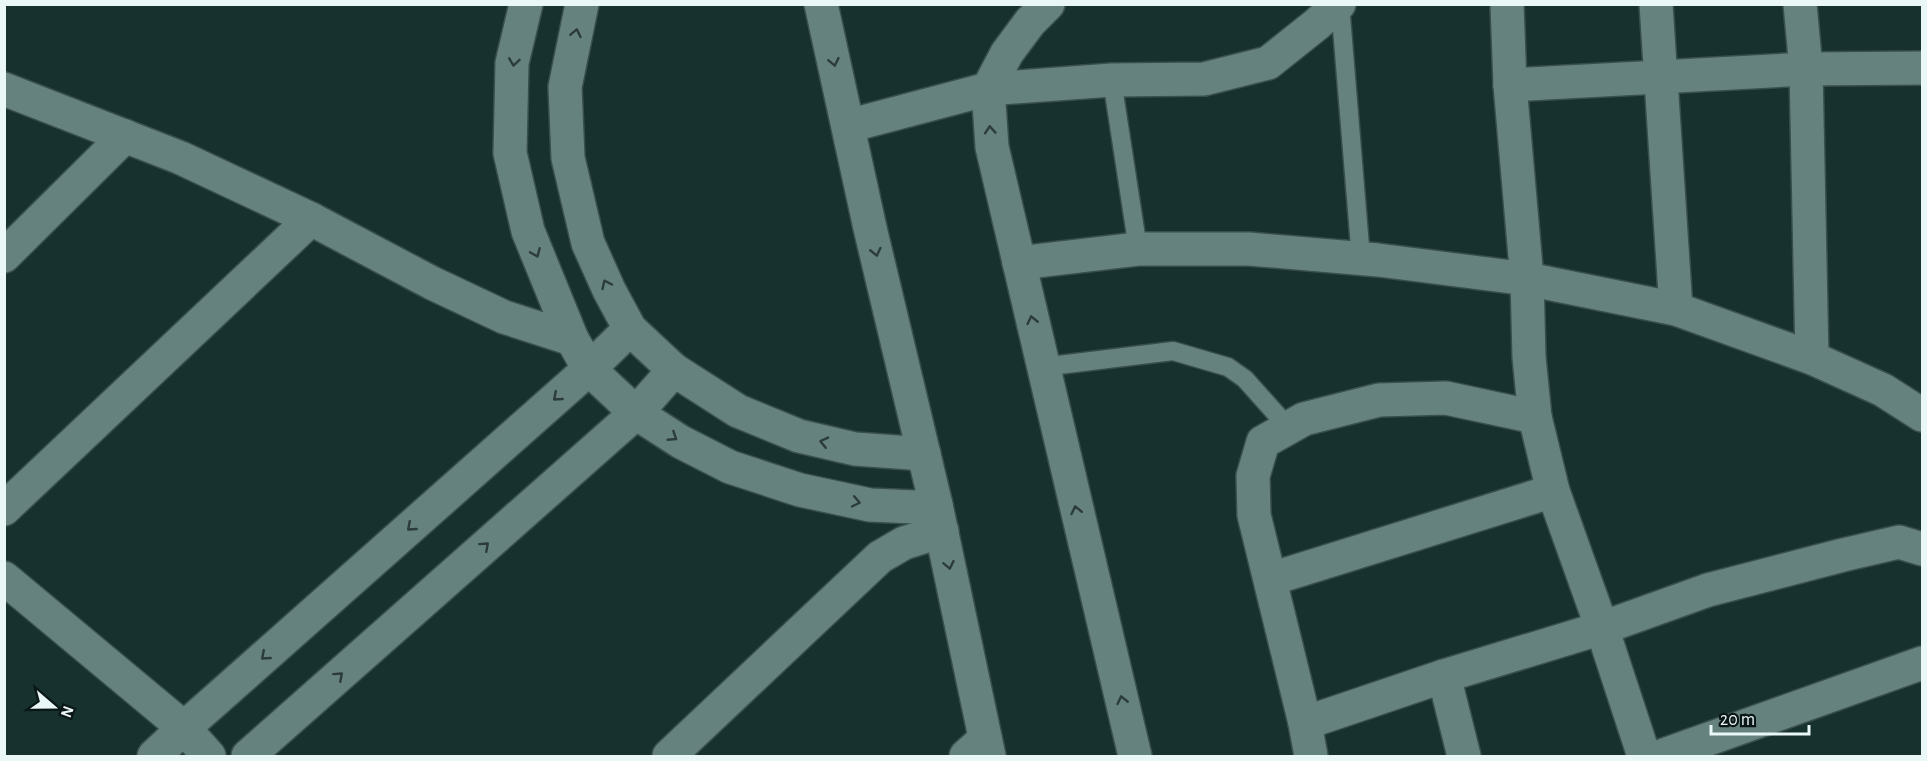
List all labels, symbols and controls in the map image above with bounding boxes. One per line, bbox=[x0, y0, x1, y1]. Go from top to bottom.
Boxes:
one-way arrow bbox=[569, 28, 582, 38]
one-way arrow bbox=[826, 56, 839, 66]
one-way arrow bbox=[508, 57, 520, 66]
one-way arrow bbox=[984, 125, 997, 134]
one-way arrow bbox=[529, 246, 541, 257]
one-way arrow bbox=[869, 247, 882, 257]
one-way arrow bbox=[602, 279, 614, 290]
one-way arrow bbox=[1026, 315, 1039, 325]
one-way arrow bbox=[553, 390, 564, 401]
one-way arrow bbox=[667, 430, 678, 441]
one-way arrow bbox=[820, 436, 830, 449]
one-way arrow bbox=[851, 495, 861, 508]
one-way arrow bbox=[1071, 505, 1084, 515]
one-way arrow bbox=[407, 520, 418, 531]
one-way arrow bbox=[478, 543, 489, 554]
one-way arrow bbox=[941, 559, 954, 569]
one-way arrow bbox=[261, 649, 272, 660]
one-way arrow bbox=[332, 672, 343, 683]
north arrow bbox=[24, 677, 84, 737]
one-way arrow bbox=[1116, 695, 1129, 705]
scale bar bbox=[1711, 698, 1808, 736]
text: N bbox=[58, 704, 77, 720]
text: 20 m bbox=[1720, 711, 1755, 729]

